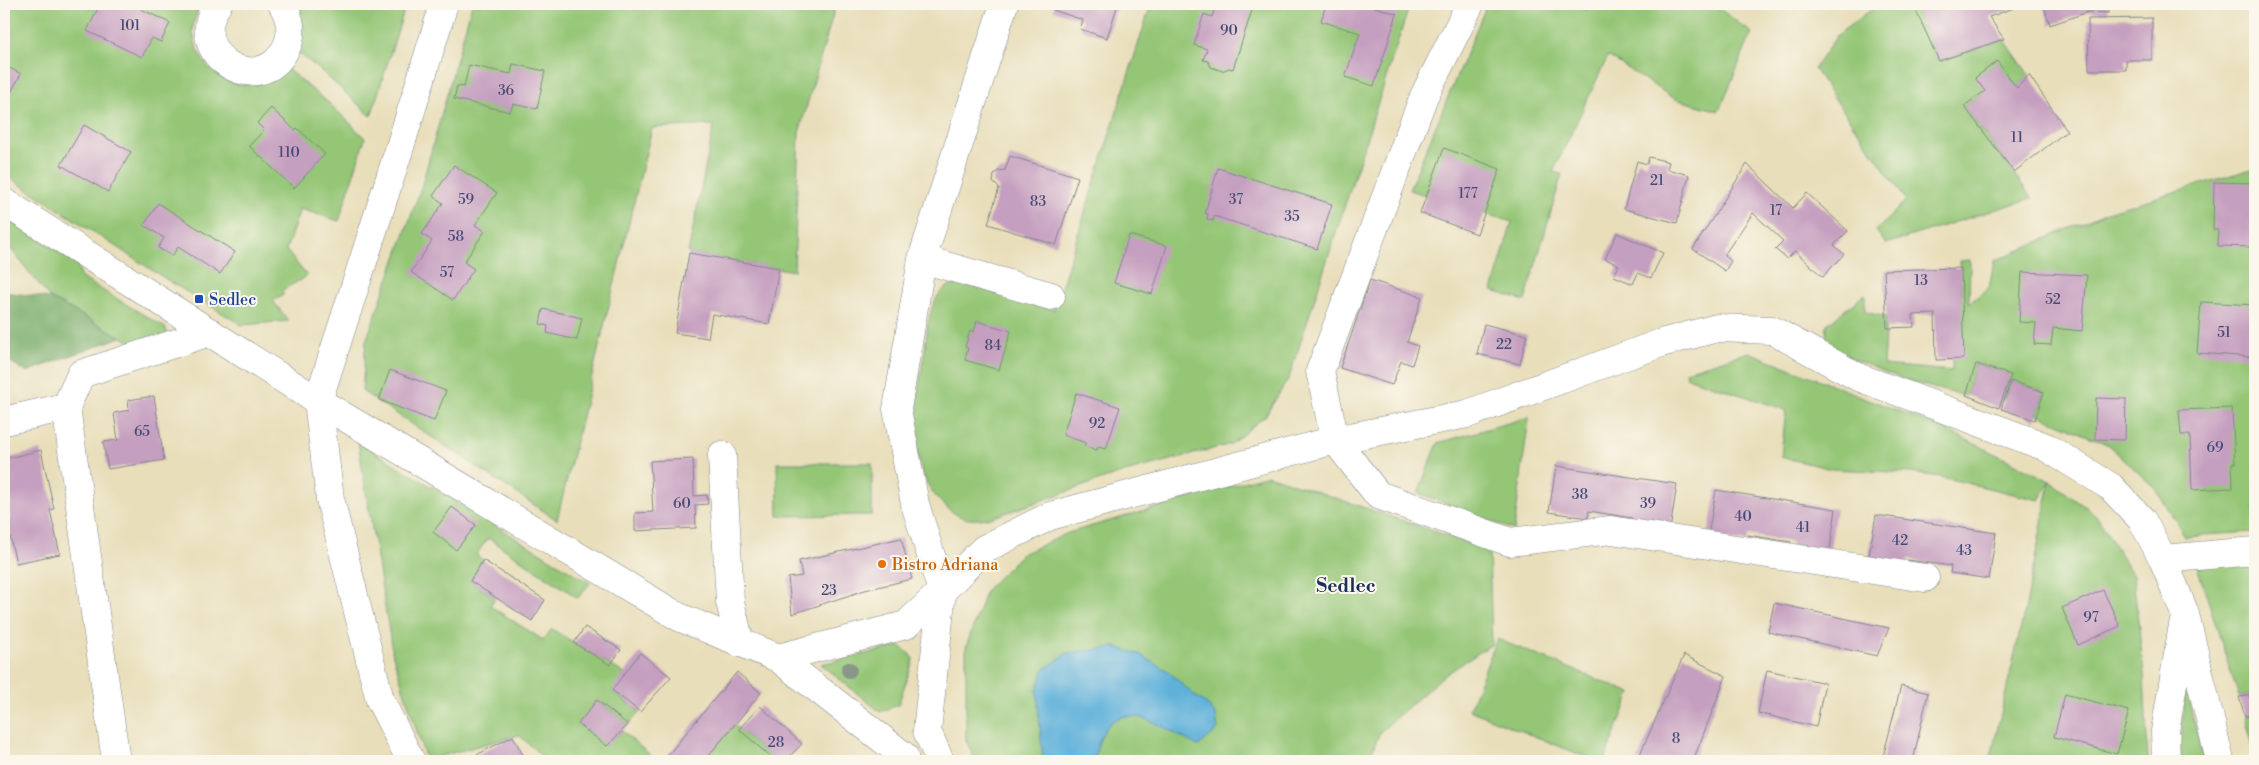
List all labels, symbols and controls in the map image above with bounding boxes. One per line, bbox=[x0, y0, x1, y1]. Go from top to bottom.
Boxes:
house number: 101 bbox=[120, 17, 140, 35]
house number: 90 bbox=[1220, 22, 1238, 40]
house number: 36 bbox=[498, 82, 515, 100]
house number: 11 bbox=[2011, 129, 2023, 147]
house number: 110 bbox=[278, 144, 300, 162]
house number: 21 bbox=[1650, 172, 1664, 190]
house number: 177 bbox=[1458, 185, 1478, 203]
house number: 59 bbox=[458, 191, 474, 209]
house number: 37 bbox=[1229, 191, 1243, 209]
house number: 83 bbox=[1030, 193, 1046, 211]
house number: 17 bbox=[1770, 202, 1782, 220]
house number: 35 bbox=[1284, 208, 1300, 226]
house number: 58 bbox=[448, 228, 464, 246]
house number: 57 bbox=[440, 264, 454, 282]
house number: 13 bbox=[1914, 272, 1928, 290]
place label: Sedlec bbox=[209, 290, 256, 310]
house number: 52 bbox=[2045, 291, 2061, 309]
marker: Sedlec bbox=[193, 293, 205, 305]
house number: 51 bbox=[2217, 324, 2231, 342]
house number: 22 bbox=[1496, 336, 1512, 354]
house number: 84 bbox=[984, 337, 1002, 355]
house number: 92 bbox=[1089, 415, 1105, 433]
house number: 65 bbox=[134, 423, 150, 441]
house number: 69 bbox=[2207, 439, 2223, 457]
house number: 38 bbox=[1572, 486, 1588, 504]
house number: 60 bbox=[673, 495, 691, 513]
house number: 39 bbox=[1640, 495, 1656, 513]
house number: 40 bbox=[1734, 508, 1752, 526]
house number: 41 bbox=[1796, 519, 1810, 537]
house number: 42 bbox=[1892, 532, 1908, 550]
house number: 43 bbox=[1956, 542, 1972, 560]
place label: Bistro Adriana bbox=[891, 555, 999, 575]
marker: Bistro Adriana bbox=[876, 558, 888, 570]
district label: Sedlec bbox=[1316, 574, 1376, 598]
house number: 23 bbox=[821, 582, 837, 600]
house number: 97 bbox=[2083, 609, 2099, 627]
house number: 8 bbox=[1672, 730, 1680, 748]
house number: 28 bbox=[768, 734, 784, 752]

